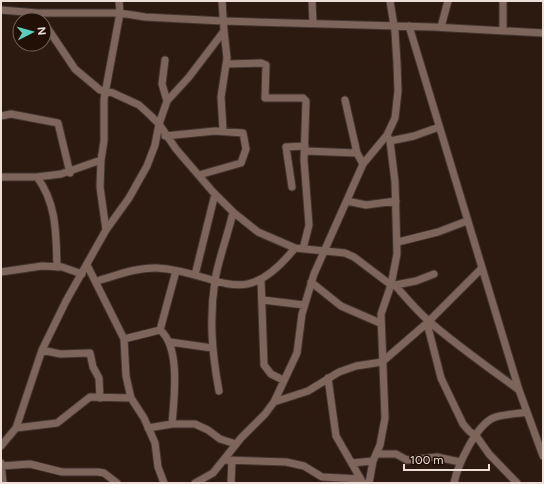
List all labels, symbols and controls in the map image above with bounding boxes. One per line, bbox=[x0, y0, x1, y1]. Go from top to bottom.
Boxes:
north arrow bbox=[12, 12, 52, 52]
text: N bbox=[35, 26, 48, 36]
scale bar bbox=[404, 446, 489, 472]
text: 100 m bbox=[410, 453, 444, 467]

